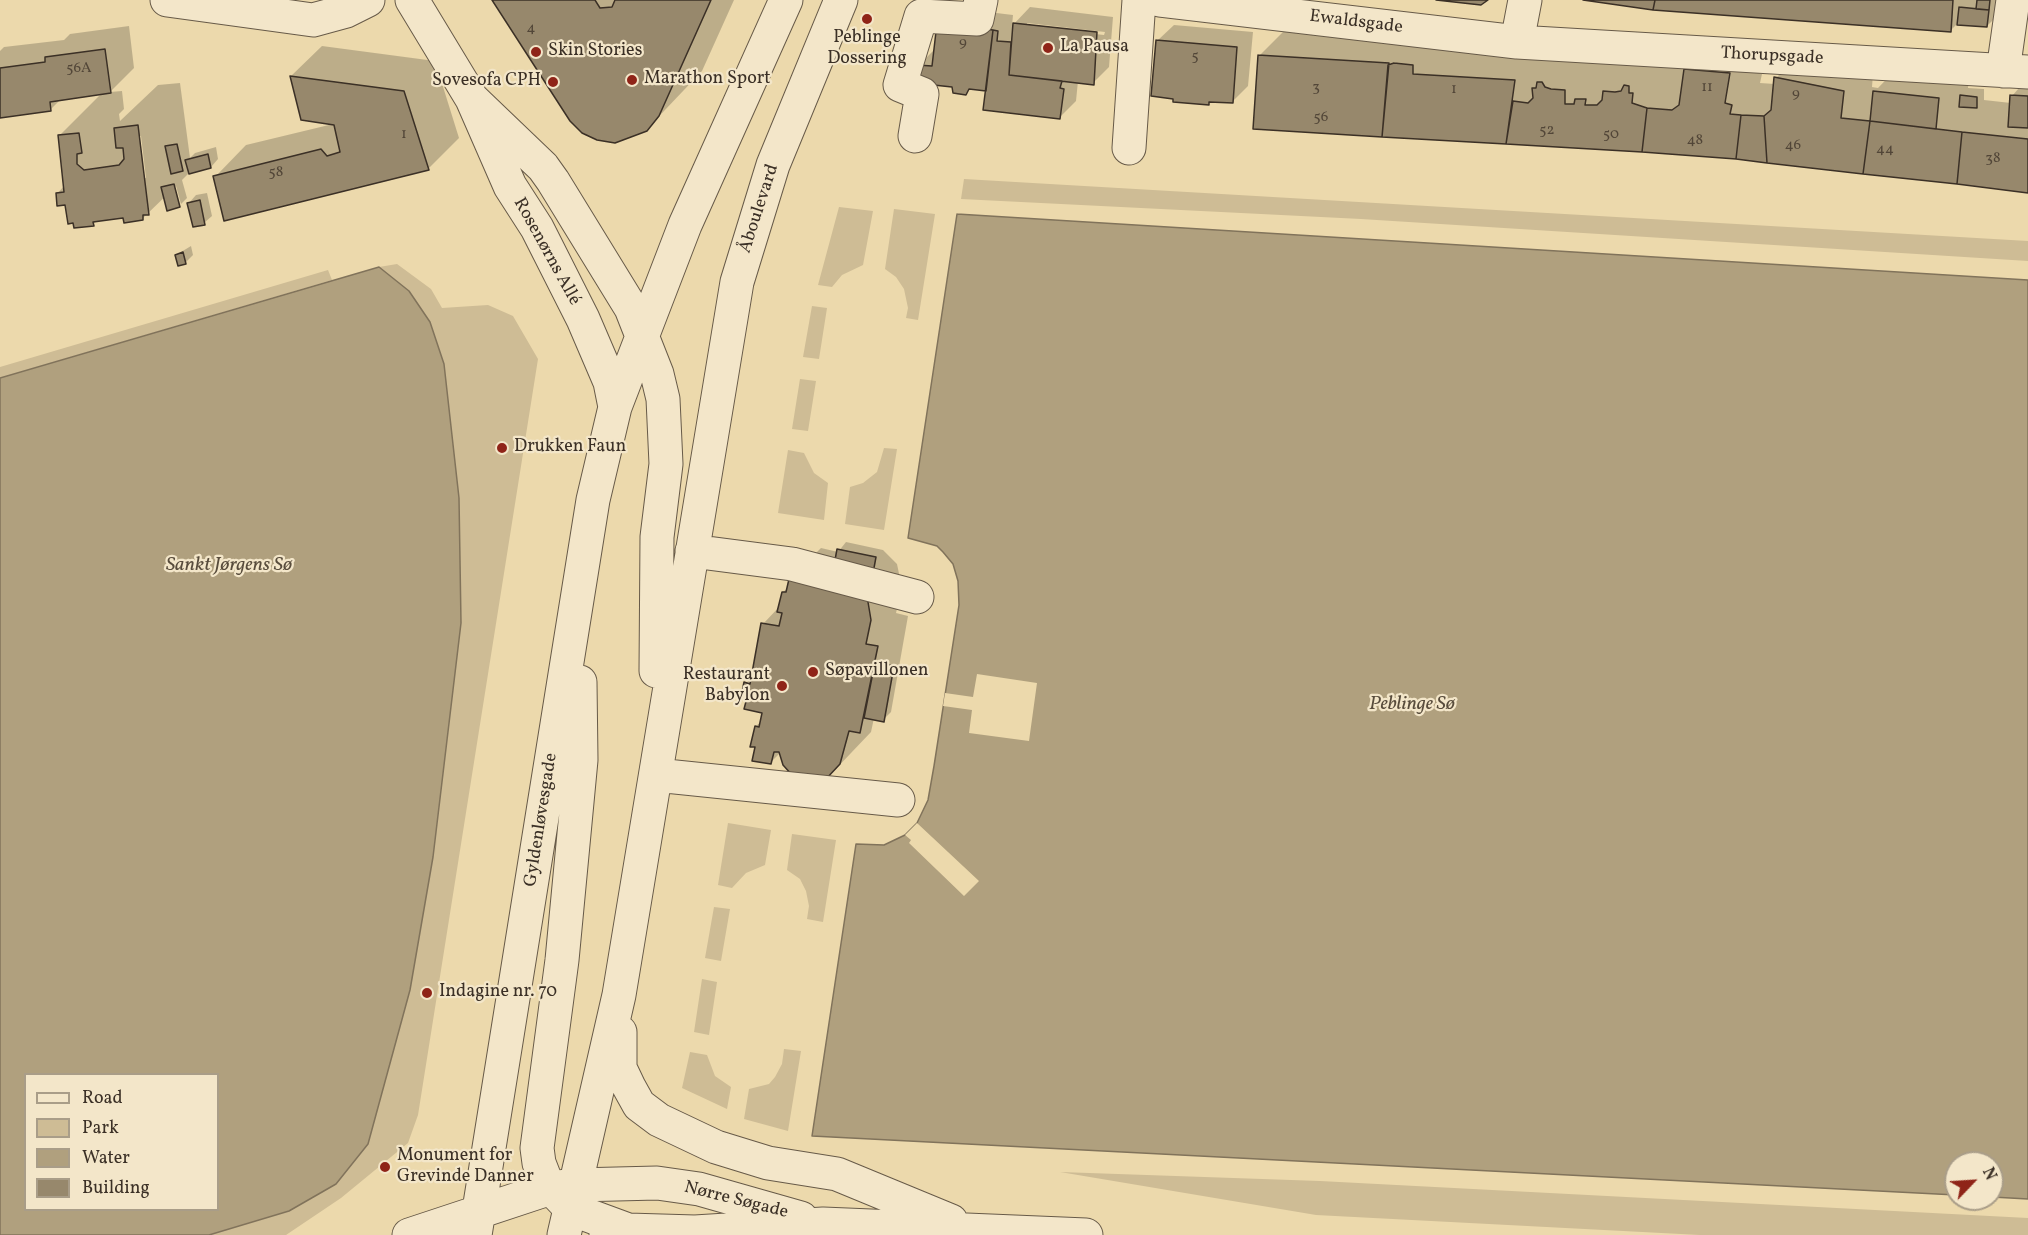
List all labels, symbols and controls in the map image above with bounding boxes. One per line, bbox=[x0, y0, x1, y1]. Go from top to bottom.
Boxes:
street label: Ewaldsgade bbox=[1308, 7, 1404, 39]
marker: Peblinge Dossering bbox=[860, 12, 874, 26]
house number: 4 bbox=[527, 20, 535, 38]
place label: Peblinge Dossering bbox=[827, 28, 907, 70]
house number: 9 bbox=[959, 34, 967, 52]
place label: La Pausa bbox=[1060, 37, 1129, 59]
place label: Skin Stories bbox=[548, 41, 642, 63]
marker: La Pausa bbox=[1041, 41, 1055, 55]
street label: Thorupsgade bbox=[1720, 44, 1824, 70]
marker: Skin Stories bbox=[529, 45, 543, 59]
house number: 5 bbox=[1191, 48, 1199, 66]
house number: 56A bbox=[66, 60, 92, 78]
place label: Marathon Sport bbox=[644, 69, 771, 91]
place label: Sovesofa CPH bbox=[432, 71, 541, 93]
marker: Marathon Sport bbox=[625, 73, 639, 87]
marker: Sovesofa CPH bbox=[546, 75, 560, 89]
house number: 3 bbox=[1312, 79, 1320, 97]
house number: 11 bbox=[1701, 79, 1713, 97]
house number: 1 bbox=[1451, 81, 1457, 99]
house number: 9 bbox=[1792, 85, 1800, 103]
house number: 56 bbox=[1314, 109, 1328, 127]
house number: 52 bbox=[1539, 122, 1555, 140]
house number: 1 bbox=[401, 126, 407, 144]
house number: 50 bbox=[1603, 126, 1619, 144]
house number: 48 bbox=[1687, 132, 1703, 150]
house number: 46 bbox=[1785, 137, 1801, 155]
house number: 44 bbox=[1876, 141, 1894, 159]
house number: 38 bbox=[1985, 150, 2001, 168]
street label: Åboulevard bbox=[735, 162, 785, 256]
house number: 58 bbox=[269, 164, 283, 182]
street label: Rosenørns Allé bbox=[508, 194, 584, 310]
place label: Drukken Faun bbox=[514, 437, 626, 459]
marker: Drukken Faun bbox=[495, 441, 509, 455]
water label: Sankt Jørgens Sø bbox=[166, 554, 292, 578]
place label: Søpavillonen bbox=[825, 661, 929, 683]
place label: Restaurant Babylon bbox=[683, 665, 770, 708]
marker: Søpavillonen bbox=[806, 665, 820, 679]
marker: Restaurant Babylon bbox=[775, 679, 789, 693]
water label: Peblinge Sø bbox=[1369, 693, 1455, 717]
street label: Gyldenløvesgade bbox=[521, 752, 563, 888]
place label: Indagine nr. 70 bbox=[439, 982, 557, 1004]
marker: Indagine nr. 70 bbox=[420, 986, 434, 1000]
legend bbox=[24, 1073, 219, 1211]
text: Road bbox=[82, 1086, 123, 1111]
text: Park bbox=[82, 1116, 119, 1141]
text: Water bbox=[82, 1146, 130, 1171]
place label: Monument for Grevinde Danner bbox=[397, 1146, 534, 1188]
north arrow bbox=[1944, 1151, 2004, 1211]
marker: Monument for Grevinde Danner bbox=[378, 1160, 392, 1174]
text: N bbox=[1976, 1164, 2001, 1184]
text: Building bbox=[82, 1176, 150, 1201]
street label: Nørre Søgade bbox=[682, 1178, 790, 1224]

